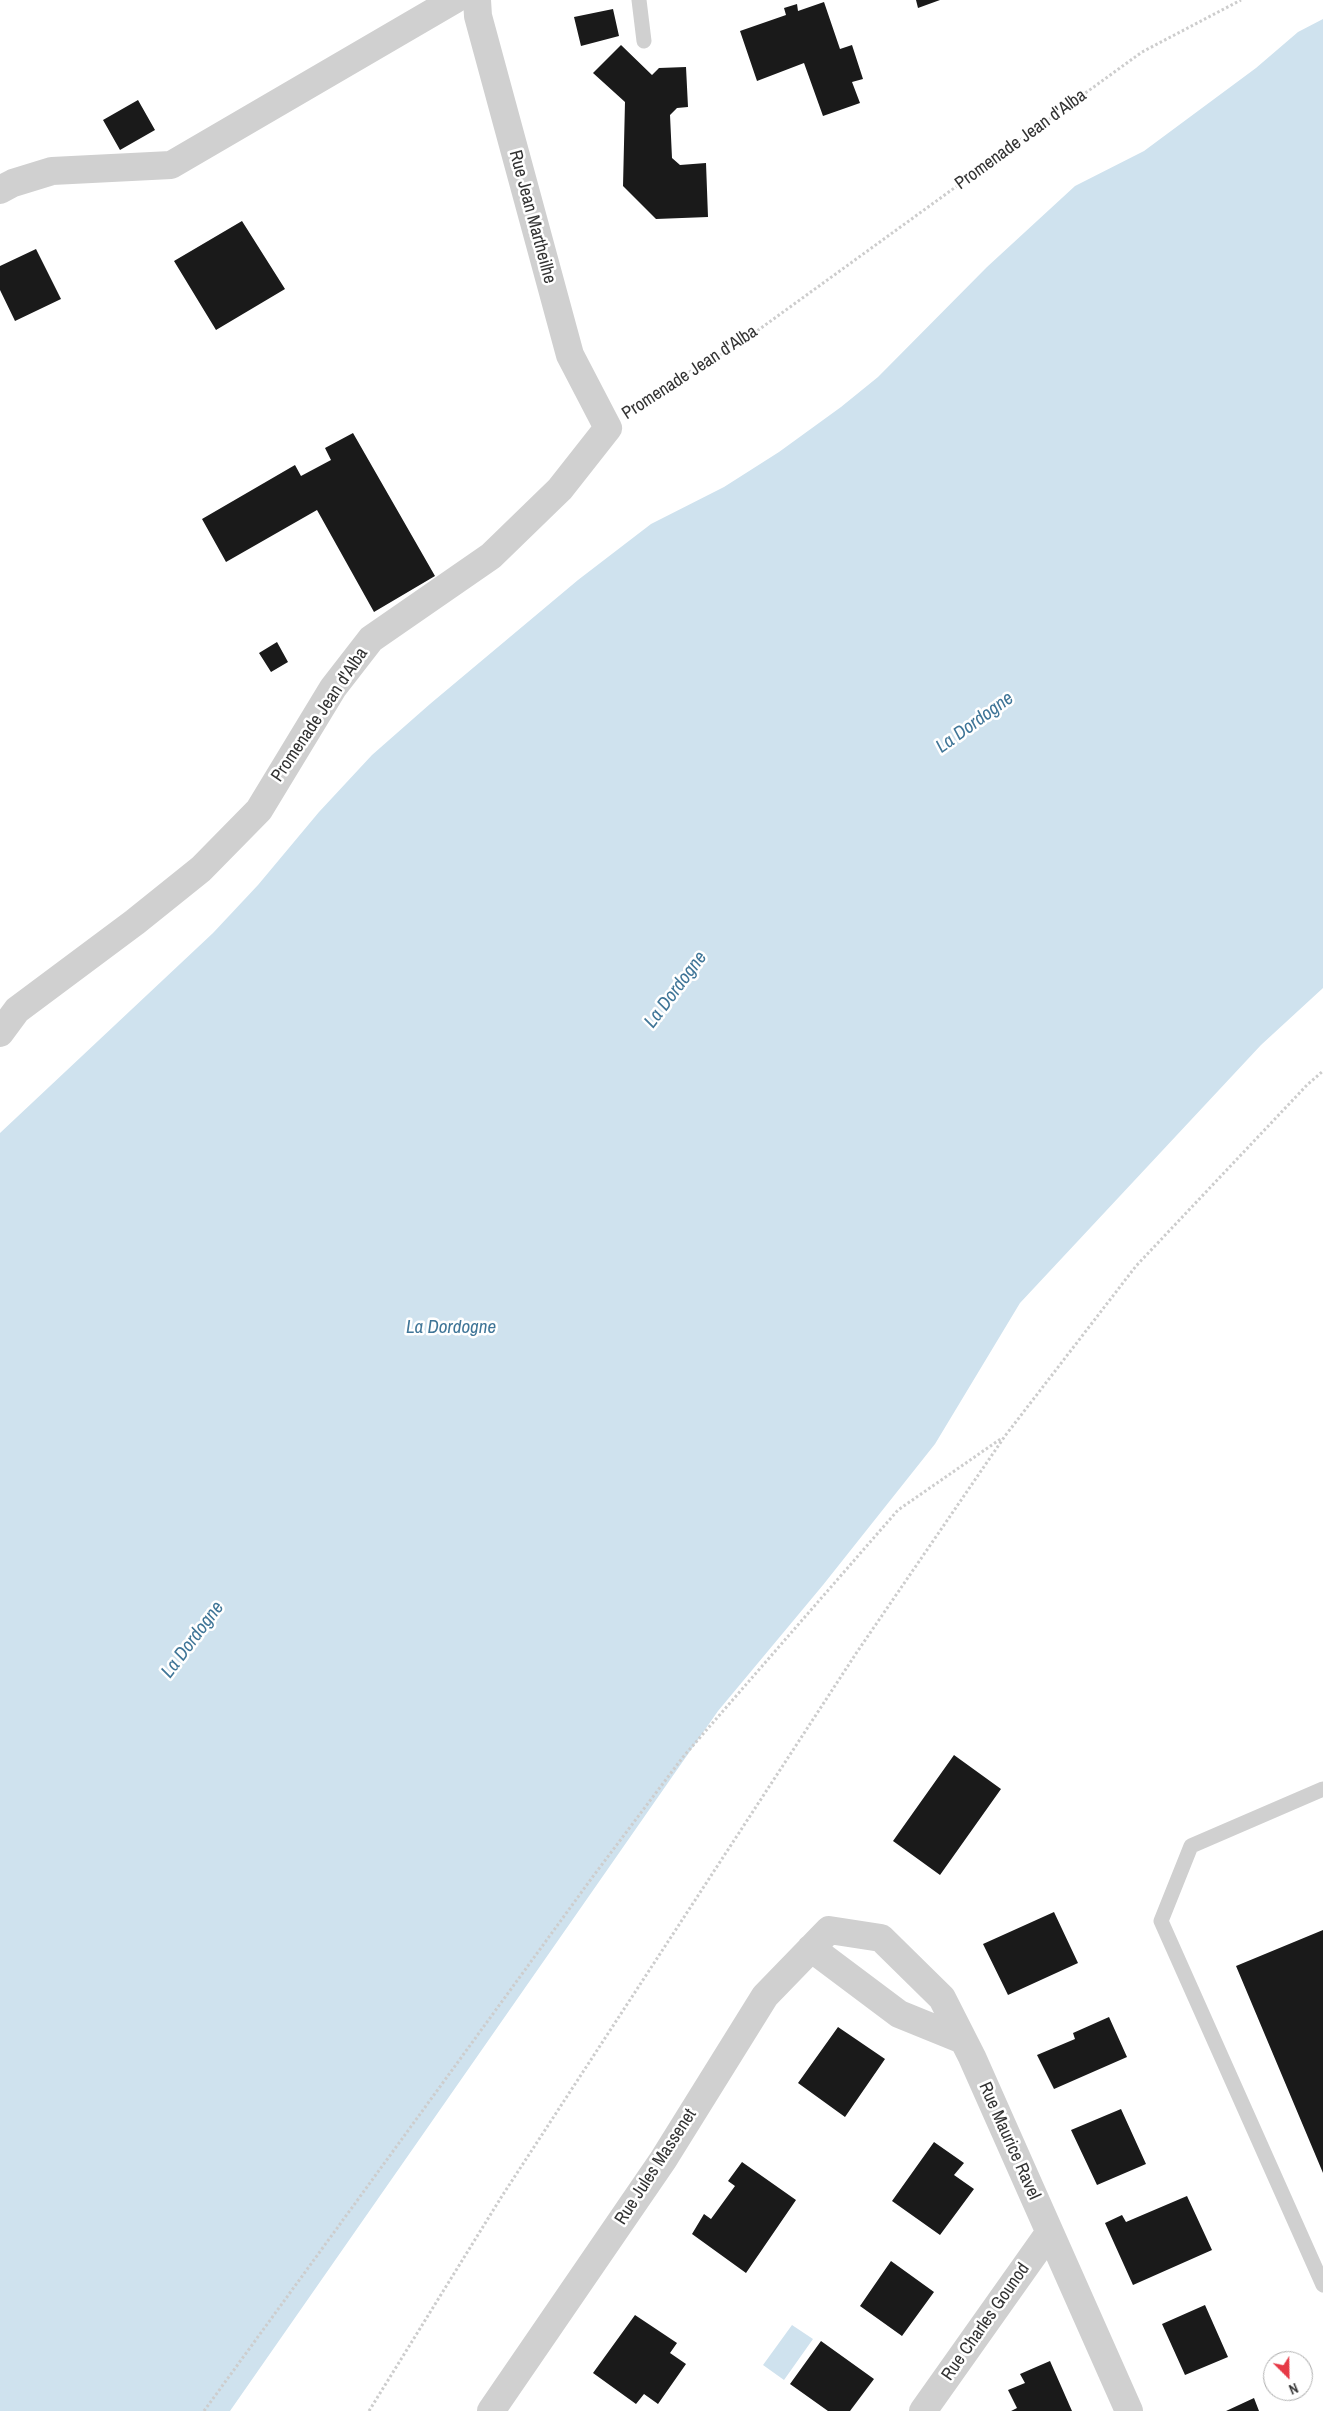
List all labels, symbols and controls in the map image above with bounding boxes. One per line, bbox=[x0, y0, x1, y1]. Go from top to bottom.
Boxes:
street label: Promenade Jean d'Alba bbox=[951, 85, 1091, 195]
street label: Rue Jean Martheilhe bbox=[504, 148, 560, 286]
street label: Promenade Jean d'Alba bbox=[618, 321, 762, 425]
street label: Promenade Jean d'Alba bbox=[267, 644, 373, 786]
water label: La Dordogne bbox=[932, 687, 1018, 759]
water label: La Dordogne bbox=[640, 947, 712, 1033]
water label: La Dordogne bbox=[406, 1317, 496, 1339]
water label: La Dordogne bbox=[157, 1597, 229, 1683]
street label: Rue Maurice Ravel bbox=[973, 2079, 1045, 2203]
street label: Rue Jules Massenet bbox=[611, 2105, 701, 2229]
street label: Rue Charles Gounod bbox=[937, 2259, 1035, 2385]
north arrow bbox=[1263, 2351, 1313, 2401]
text: N bbox=[1286, 2379, 1301, 2399]

